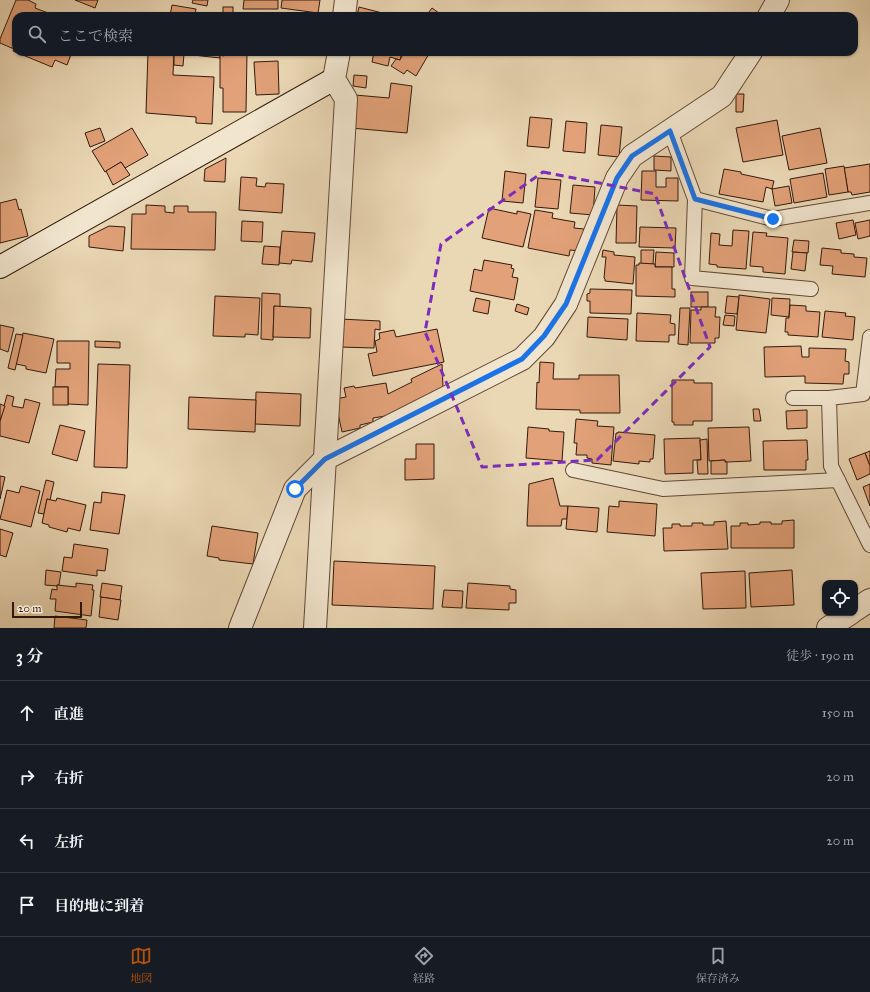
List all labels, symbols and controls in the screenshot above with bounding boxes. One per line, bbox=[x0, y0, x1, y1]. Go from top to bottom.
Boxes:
search box bbox=[12, 12, 858, 56]
icon: search bbox=[26, 23, 48, 45]
text: ここで検索 bbox=[58, 27, 133, 45]
route end bbox=[764, 210, 782, 228]
route start bbox=[286, 480, 304, 498]
map controls bbox=[822, 580, 858, 616]
button: locate bbox=[822, 580, 858, 616]
scale bar bbox=[12, 600, 82, 619]
text: 20 m bbox=[18, 602, 41, 615]
text: 3 分 bbox=[16, 646, 43, 667]
text: 徒歩 · 190 m bbox=[786, 648, 854, 664]
icon: ahead bbox=[16, 702, 38, 724]
text: 直進 bbox=[54, 705, 84, 723]
text: 150 m bbox=[822, 705, 854, 721]
icon: right bbox=[16, 766, 38, 788]
text: 右折 bbox=[54, 769, 84, 787]
text: 20 m bbox=[826, 769, 854, 785]
icon: left bbox=[16, 830, 38, 852]
text: 左折 bbox=[54, 833, 84, 851]
text: 20 m bbox=[826, 833, 854, 849]
icon: arrive bbox=[16, 894, 38, 916]
text: 目的地に到着 bbox=[54, 897, 144, 915]
tab: 地図 bbox=[130, 945, 152, 985]
tab: 経路 bbox=[413, 945, 435, 985]
tab: 保存済み bbox=[696, 945, 740, 985]

